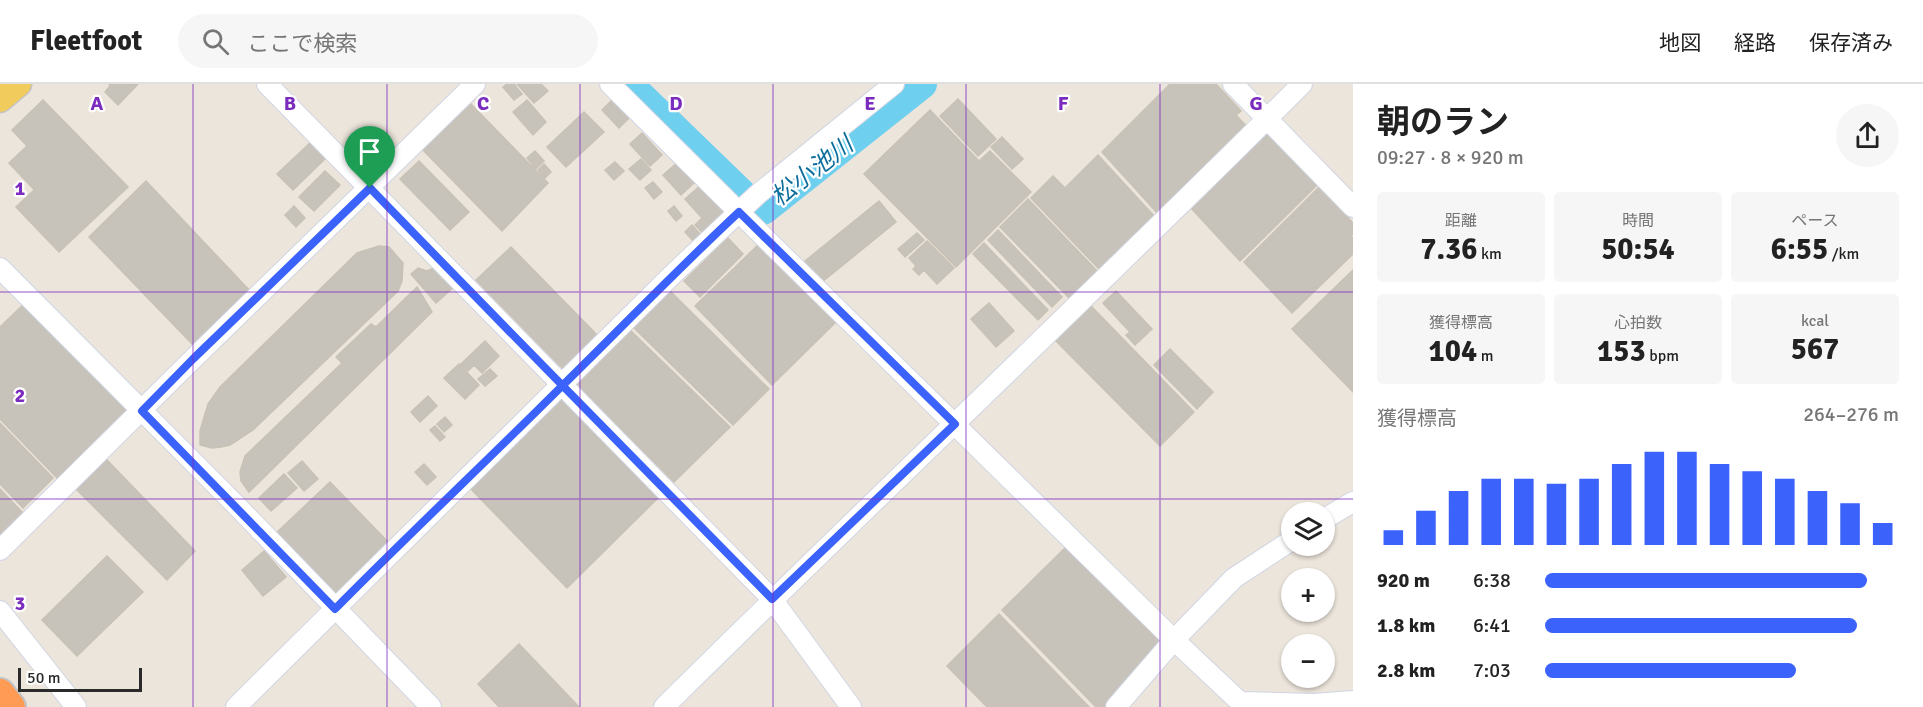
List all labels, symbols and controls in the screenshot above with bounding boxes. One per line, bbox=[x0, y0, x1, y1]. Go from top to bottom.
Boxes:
search box bbox=[178, 14, 598, 68]
text: Fleetfoot bbox=[30, 24, 142, 58]
icon: search bbox=[199, 25, 232, 58]
text: ここで検索 bbox=[247, 30, 357, 57]
text: 地図 bbox=[1659, 30, 1701, 56]
text: 経路 bbox=[1734, 30, 1776, 56]
text: 保存済み bbox=[1809, 30, 1893, 56]
text: A bbox=[91, 91, 104, 116]
text: B bbox=[284, 91, 296, 116]
text: C bbox=[477, 91, 489, 116]
text: D bbox=[669, 91, 683, 116]
text: E bbox=[864, 91, 876, 116]
text: F bbox=[1058, 91, 1069, 116]
text: G bbox=[1249, 91, 1263, 116]
text: 朝のラン bbox=[1377, 102, 1509, 143]
button: share bbox=[1836, 104, 1899, 167]
pin bbox=[344, 126, 395, 188]
water label: 松小池川 bbox=[765, 128, 861, 212]
icon: arrive bbox=[353, 135, 386, 168]
text: 09:27 · 8 × 920 m bbox=[1377, 145, 1524, 170]
text: 1 bbox=[15, 176, 26, 201]
text: 距離 bbox=[1445, 211, 1477, 231]
text: 時間 bbox=[1622, 211, 1654, 231]
text: ペース bbox=[1791, 211, 1839, 231]
text: 7.36 bbox=[1420, 231, 1477, 268]
text: 50:54 bbox=[1601, 231, 1675, 268]
text: 6:55 bbox=[1771, 231, 1828, 268]
text: km bbox=[1477, 244, 1502, 264]
text: /km bbox=[1828, 244, 1859, 264]
text: kcal bbox=[1801, 311, 1829, 331]
text: 獲得標高 bbox=[1429, 313, 1493, 333]
text: 心拍数 bbox=[1614, 313, 1662, 333]
text: 567 bbox=[1791, 331, 1839, 368]
text: 104 bbox=[1429, 333, 1477, 370]
text: 153 bbox=[1597, 333, 1646, 370]
text: m bbox=[1477, 346, 1493, 366]
text: bpm bbox=[1646, 346, 1679, 366]
text: 2 bbox=[15, 383, 25, 408]
text: 264–276 m bbox=[1803, 402, 1899, 427]
text: 獲得標高 bbox=[1377, 406, 1457, 431]
map controls bbox=[1281, 502, 1335, 688]
button: layers bbox=[1281, 502, 1335, 556]
button: + bbox=[1281, 568, 1335, 622]
text: 920 m bbox=[1377, 568, 1430, 593]
text: 6:38 bbox=[1473, 568, 1511, 593]
text: 3 bbox=[15, 591, 25, 616]
text: 1.8 km bbox=[1377, 613, 1435, 638]
text: 6:41 bbox=[1473, 613, 1511, 638]
button: − bbox=[1281, 634, 1335, 688]
text: 2.8 km bbox=[1377, 658, 1435, 683]
text: 7:03 bbox=[1473, 658, 1511, 683]
scale bar bbox=[18, 665, 142, 692]
text: 50 m bbox=[27, 668, 61, 688]

